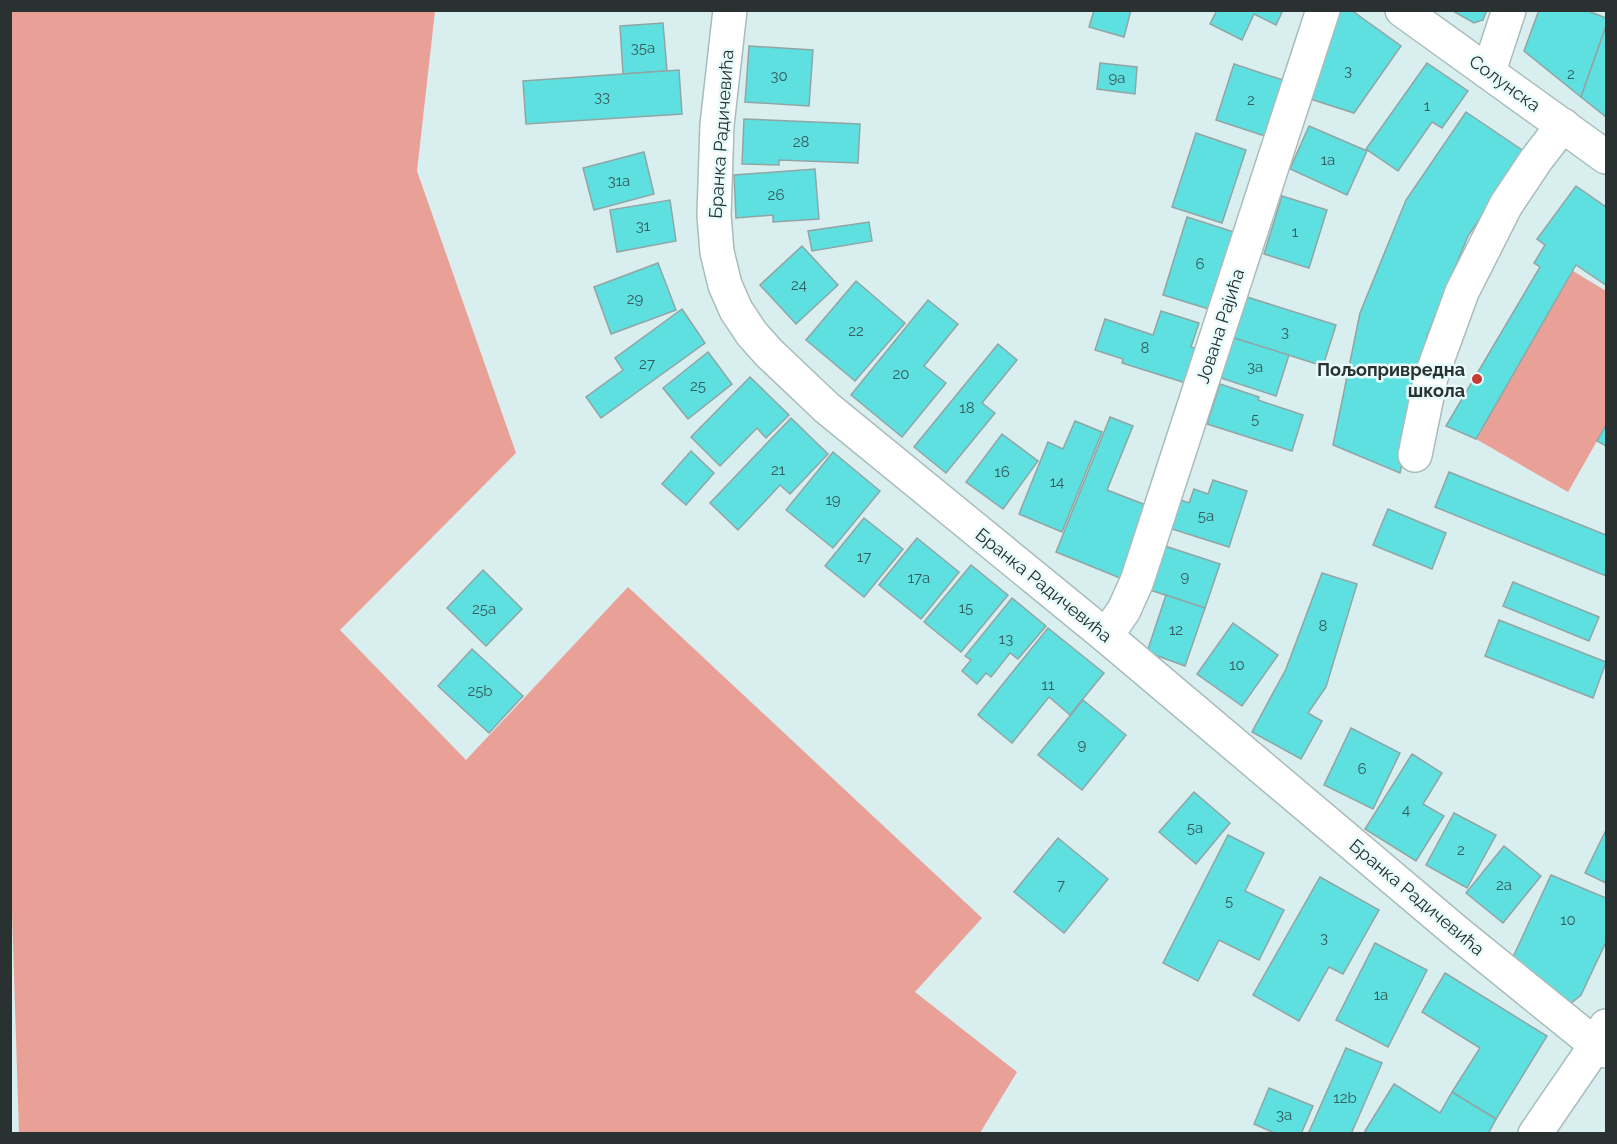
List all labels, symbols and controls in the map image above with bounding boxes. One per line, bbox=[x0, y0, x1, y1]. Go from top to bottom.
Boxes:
house number: 35a bbox=[631, 39, 655, 57]
street label: Бранка Радичевића bbox=[705, 49, 737, 219]
street label: Солунска bbox=[1465, 50, 1545, 116]
house number: 3 bbox=[1344, 62, 1352, 80]
house number: 2 bbox=[1567, 65, 1575, 83]
house number: 30 bbox=[770, 67, 788, 85]
house number: 9a bbox=[1109, 69, 1125, 87]
house number: 33 bbox=[594, 88, 610, 106]
house number: 2 bbox=[1247, 91, 1255, 109]
house number: 1 bbox=[1424, 97, 1431, 115]
house number: 28 bbox=[793, 133, 809, 151]
house number: 1a bbox=[1321, 151, 1335, 169]
house number: 31a bbox=[608, 172, 630, 190]
house number: 26 bbox=[768, 186, 784, 204]
house number: 31 bbox=[636, 217, 651, 235]
house number: 1 bbox=[1292, 223, 1299, 241]
house number: 6 bbox=[1195, 255, 1205, 273]
street label: Јована Рајића bbox=[1192, 266, 1248, 386]
house number: 24 bbox=[791, 276, 807, 294]
house number: 29 bbox=[627, 290, 644, 308]
house number: 22 bbox=[848, 322, 864, 340]
house number: 3 bbox=[1281, 323, 1289, 341]
house number: 8 bbox=[1141, 339, 1150, 357]
house number: 27 bbox=[639, 355, 655, 373]
house number: 3a bbox=[1247, 358, 1263, 376]
place label: Пољопривредна школа bbox=[1317, 359, 1465, 401]
house number: 20 bbox=[893, 365, 910, 383]
marker: Пољопривредна школа bbox=[1470, 372, 1484, 386]
house number: 25 bbox=[690, 377, 706, 395]
house number: 18 bbox=[959, 399, 975, 417]
house number: 5 bbox=[1251, 410, 1259, 428]
house number: 21 bbox=[771, 461, 786, 479]
house number: 16 bbox=[994, 463, 1010, 481]
house number: 14 bbox=[1050, 473, 1064, 491]
house number: 19 bbox=[825, 491, 841, 509]
house number: 5a bbox=[1198, 507, 1214, 525]
street label: Бранка Радичевића bbox=[972, 524, 1116, 646]
house number: 17 bbox=[857, 548, 871, 566]
house number: 9 bbox=[1181, 568, 1190, 586]
house number: 17a bbox=[908, 569, 930, 587]
house number: 15 bbox=[959, 599, 973, 617]
house number: 25a bbox=[472, 600, 496, 618]
house number: 8 bbox=[1319, 617, 1328, 635]
house number: 12 bbox=[1169, 621, 1183, 639]
house number: 13 bbox=[999, 630, 1013, 648]
house number: 10 bbox=[1229, 656, 1245, 674]
house number: 11 bbox=[1042, 676, 1055, 694]
house number: 25b bbox=[467, 682, 493, 700]
house number: 9 bbox=[1078, 736, 1087, 754]
house number: 6 bbox=[1357, 760, 1367, 778]
house number: 4 bbox=[1402, 801, 1410, 819]
house number: 5a bbox=[1187, 819, 1203, 837]
street label: Бранка Радичевића bbox=[1345, 835, 1489, 959]
house number: 2 bbox=[1457, 841, 1465, 859]
house number: 7 bbox=[1057, 876, 1065, 894]
house number: 2a bbox=[1496, 876, 1512, 894]
house number: 5 bbox=[1225, 892, 1233, 910]
house number: 10 bbox=[1560, 911, 1576, 929]
house number: 3 bbox=[1320, 929, 1328, 947]
house number: 1a bbox=[1374, 986, 1388, 1004]
house number: 12b bbox=[1333, 1089, 1357, 1107]
house number: 3a bbox=[1276, 1106, 1292, 1124]

